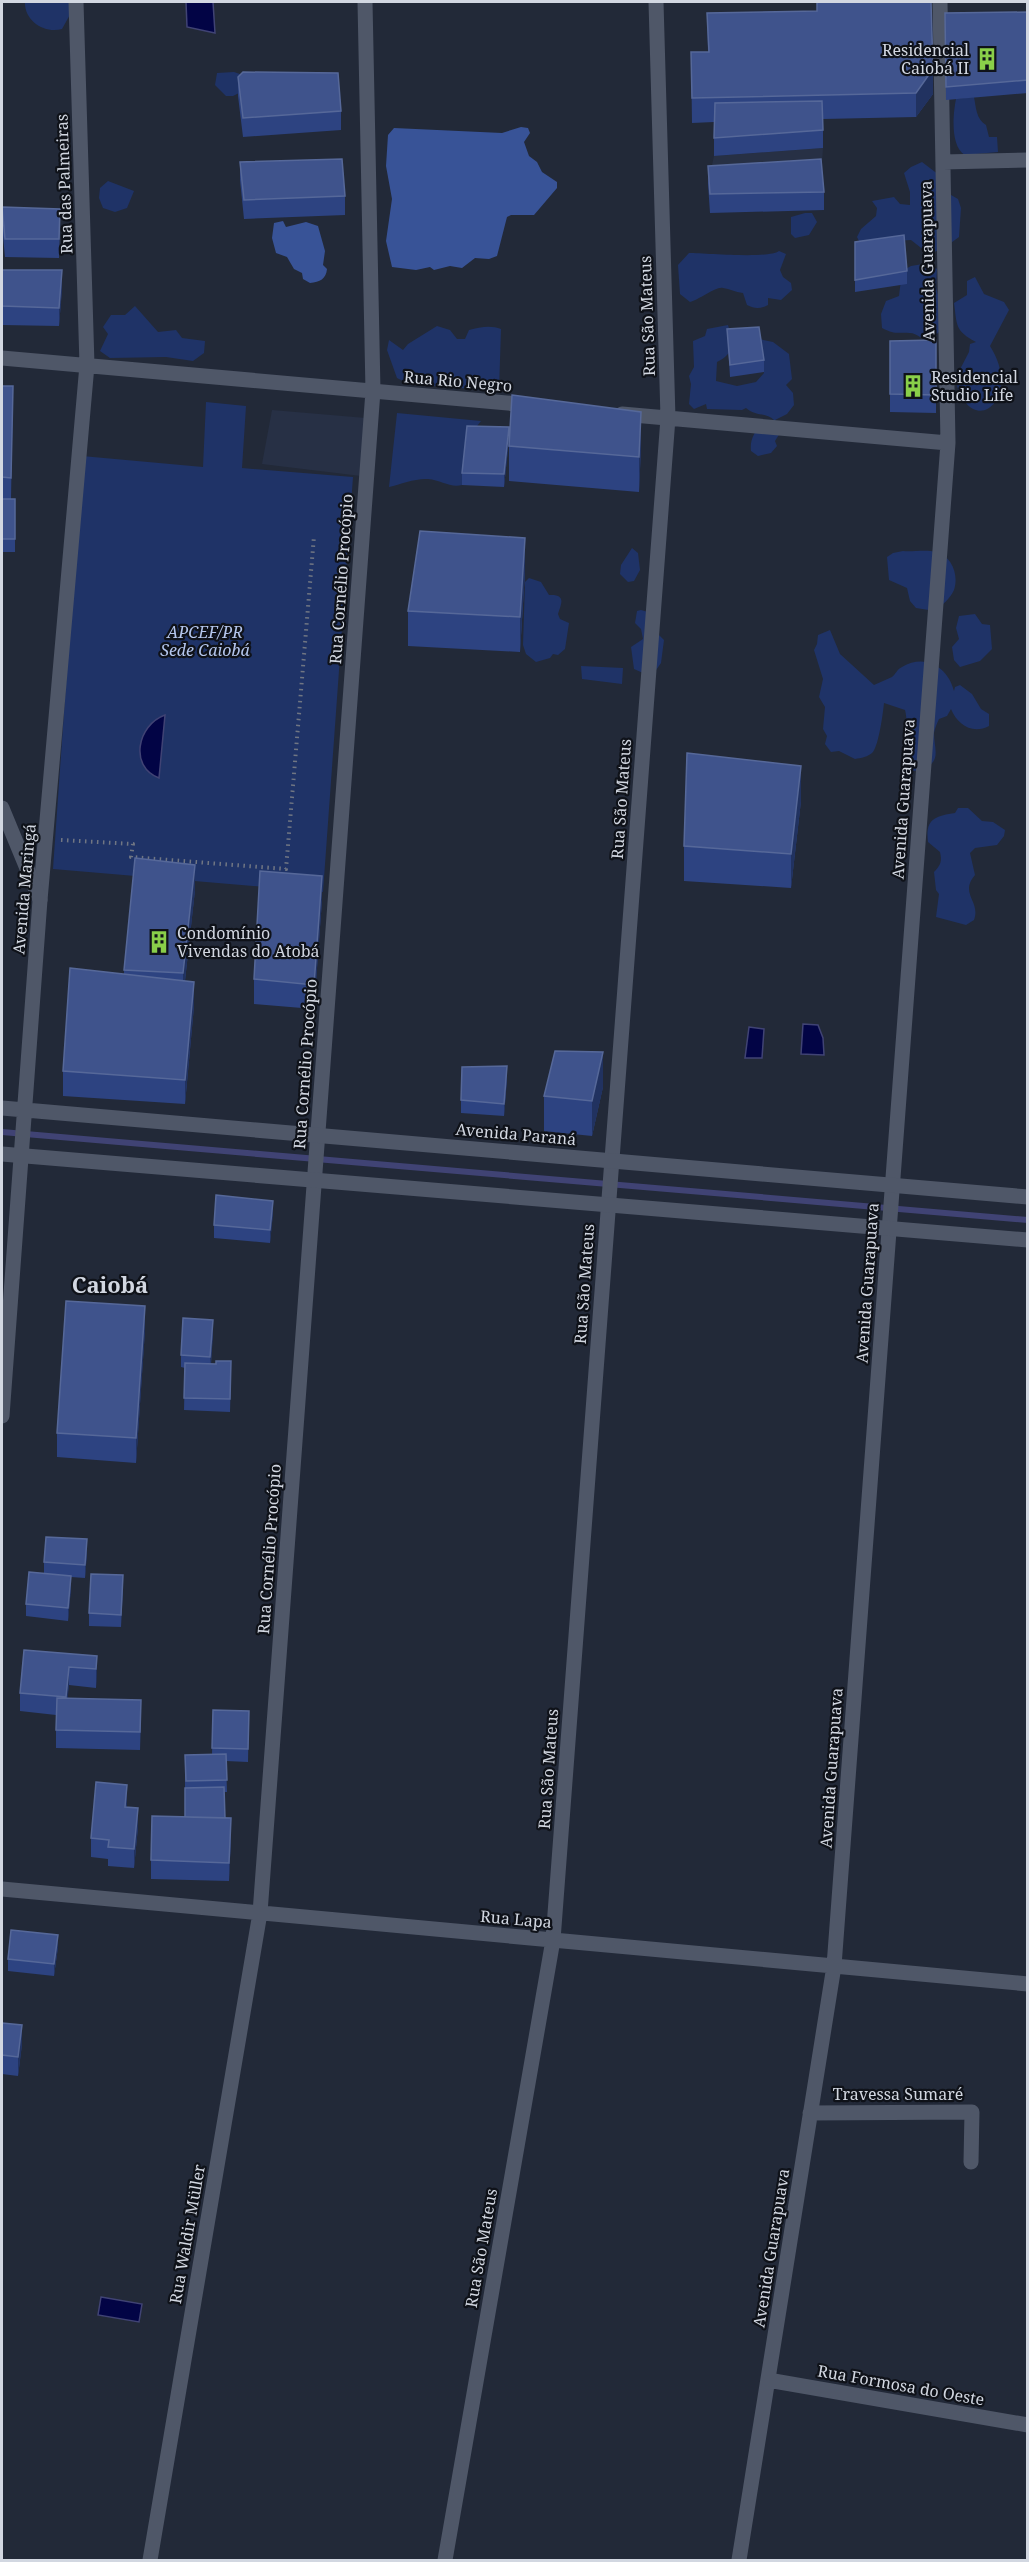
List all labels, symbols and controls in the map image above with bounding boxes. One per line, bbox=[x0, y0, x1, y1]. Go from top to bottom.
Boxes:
place label: Residencial Caiobá II bbox=[882, 39, 969, 79]
building icon: Residencial Caiobá II bbox=[974, 46, 1000, 72]
street label: Rua das Palmeiras bbox=[51, 114, 77, 254]
street label: Avenida Guarapuava bbox=[915, 180, 939, 342]
street label: Rua São Mateus bbox=[634, 255, 660, 377]
street label: Rua Rio Negro bbox=[403, 365, 513, 397]
place label: Residencial Studio Life bbox=[931, 366, 1018, 406]
building icon: Residencial Studio Life bbox=[900, 373, 926, 399]
street label: Rua Cornélio Procópio bbox=[324, 493, 358, 665]
park label: APCEF/PR Sede Caiobá bbox=[160, 621, 250, 661]
street label: Avenida Guarapuava bbox=[886, 718, 920, 880]
street label: Rua São Mateus bbox=[606, 738, 636, 860]
street label: Avenida Maringá bbox=[7, 823, 41, 955]
place label: Condomínio Vivendas do Atobá bbox=[177, 922, 319, 962]
building icon: Condomínio Vivendas do Atobá bbox=[146, 929, 172, 955]
street label: Rua Cornélio Procópio bbox=[288, 978, 322, 1150]
street label: Avenida Paraná bbox=[455, 1118, 577, 1150]
street label: Avenida Guarapuava bbox=[850, 1202, 884, 1364]
street label: Rua São Mateus bbox=[569, 1223, 599, 1345]
district label: Caiobá bbox=[72, 1269, 148, 1299]
street label: Rua Cornélio Procópio bbox=[252, 1463, 286, 1635]
street label: Avenida Guarapuava bbox=[814, 1687, 848, 1849]
street label: Rua São Mateus bbox=[533, 1708, 563, 1830]
street label: Rua Lapa bbox=[479, 1905, 553, 1933]
street label: Travessa Sumaré bbox=[833, 2083, 963, 2105]
street label: Rua Waldir Müller bbox=[164, 2162, 210, 2305]
street label: Avenida Guarapuava bbox=[748, 2167, 794, 2329]
street label: Rua São Mateus bbox=[460, 2187, 502, 2309]
street label: Rua Formosa do Oeste bbox=[816, 2359, 986, 2411]

